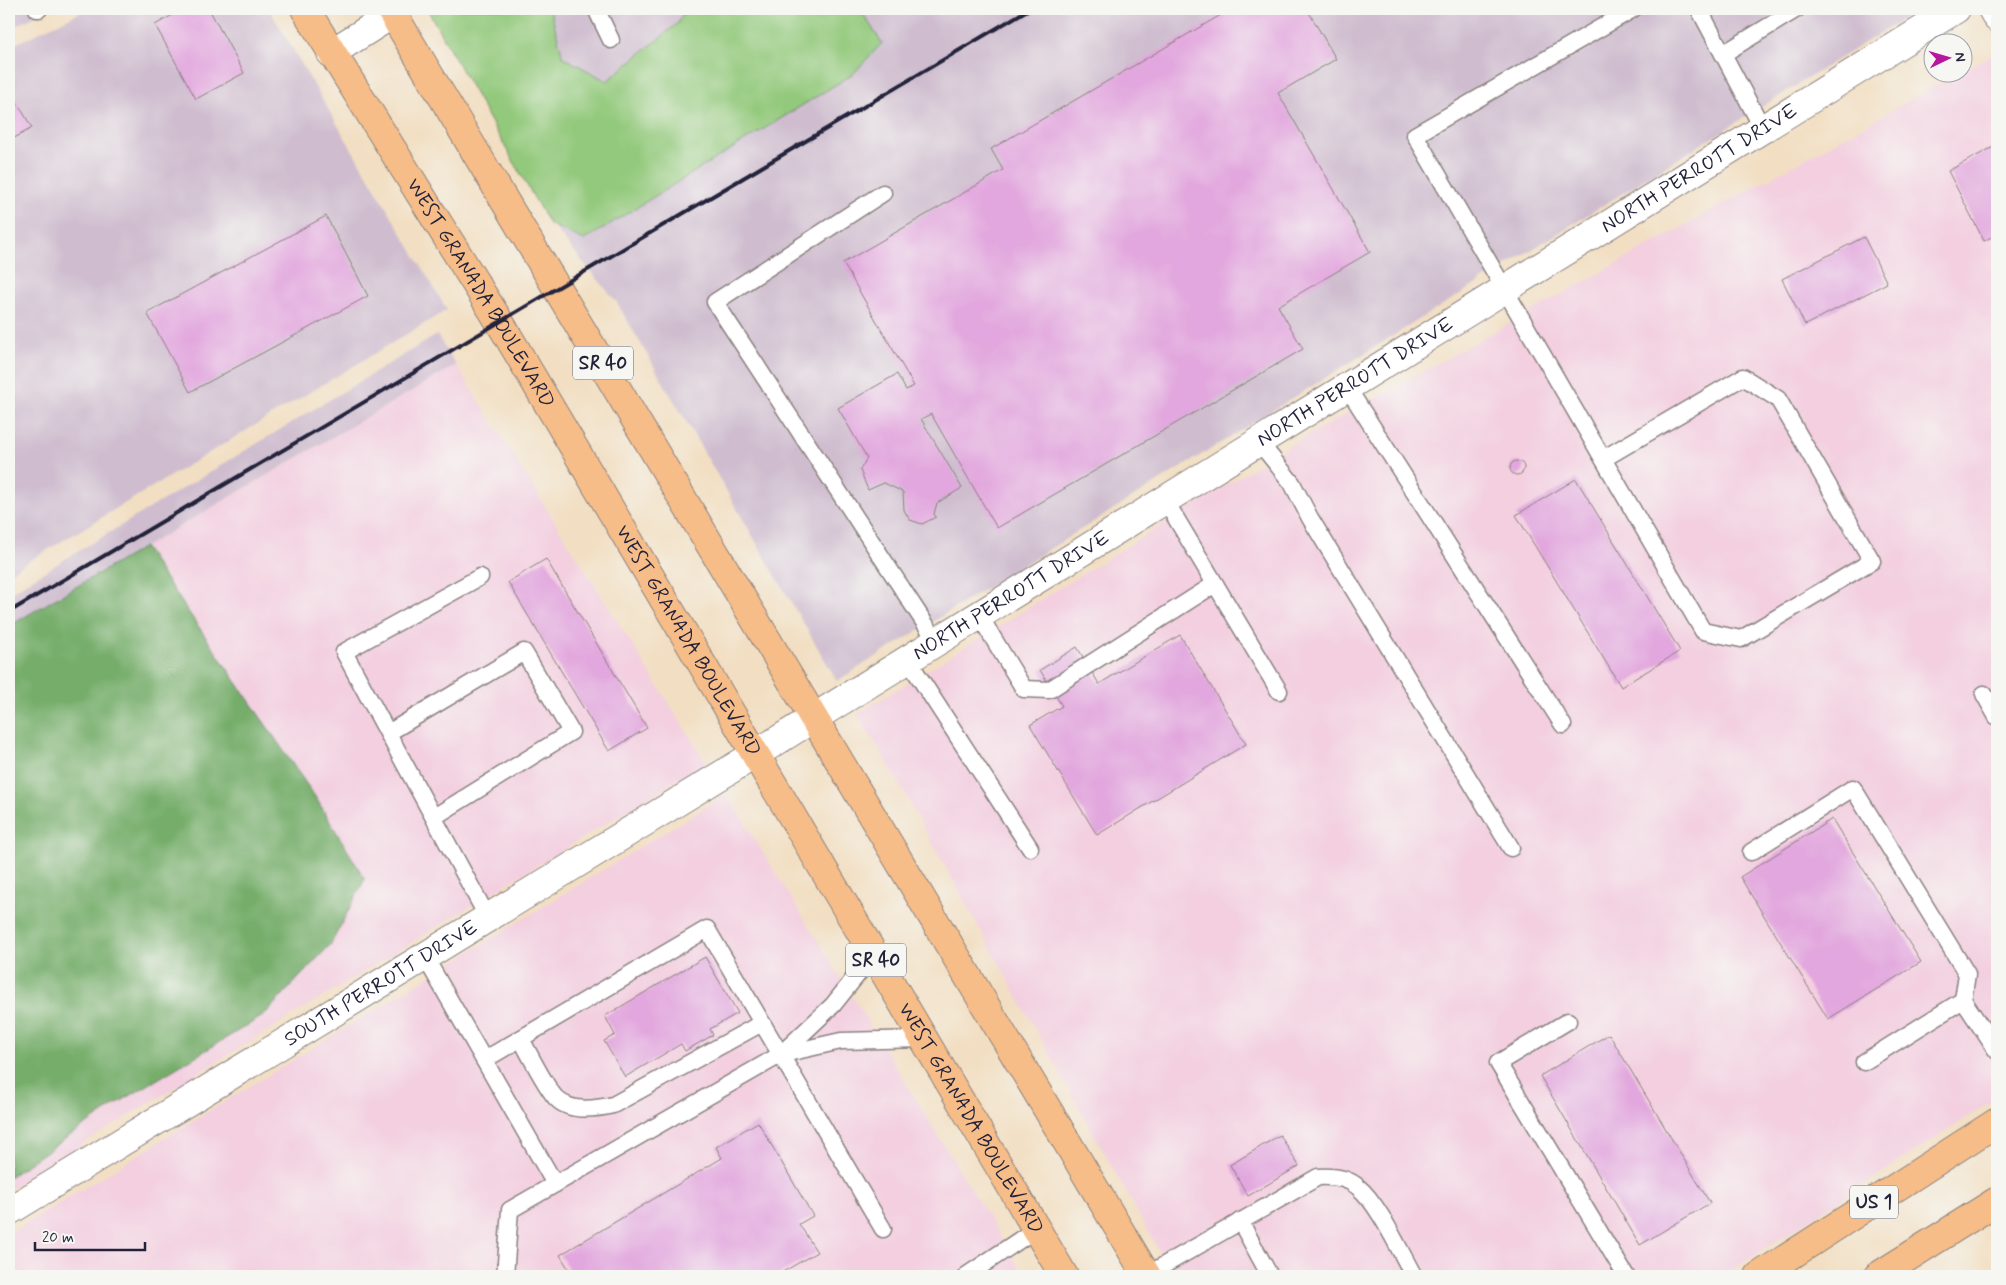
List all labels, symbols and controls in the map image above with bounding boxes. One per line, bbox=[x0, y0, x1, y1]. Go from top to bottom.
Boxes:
north arrow bbox=[1924, 32, 1974, 82]
text: N bbox=[1951, 52, 1969, 62]
street label: NORTH PERROTT DRIVE bbox=[1596, 97, 1803, 240]
street label: WEST GRANADA BOULEVARD bbox=[400, 173, 561, 413]
street label: NORTH PERROTT DRIVE bbox=[1252, 311, 1459, 453]
road number: SR 40 bbox=[573, 346, 633, 379]
street label: WEST GRANADA BOULEVARD bbox=[609, 520, 767, 761]
street label: NORTH PERROTT DRIVE bbox=[908, 524, 1114, 667]
street label: SOUTH PERROTT DRIVE bbox=[279, 914, 483, 1053]
road number: SR 40 bbox=[846, 944, 906, 976]
street label: WEST GRANADA BOULEVARD bbox=[892, 998, 1050, 1239]
road number: US 1 bbox=[1850, 1186, 1898, 1218]
scale bar bbox=[35, 1220, 145, 1252]
text: 20 m bbox=[42, 1228, 74, 1248]

